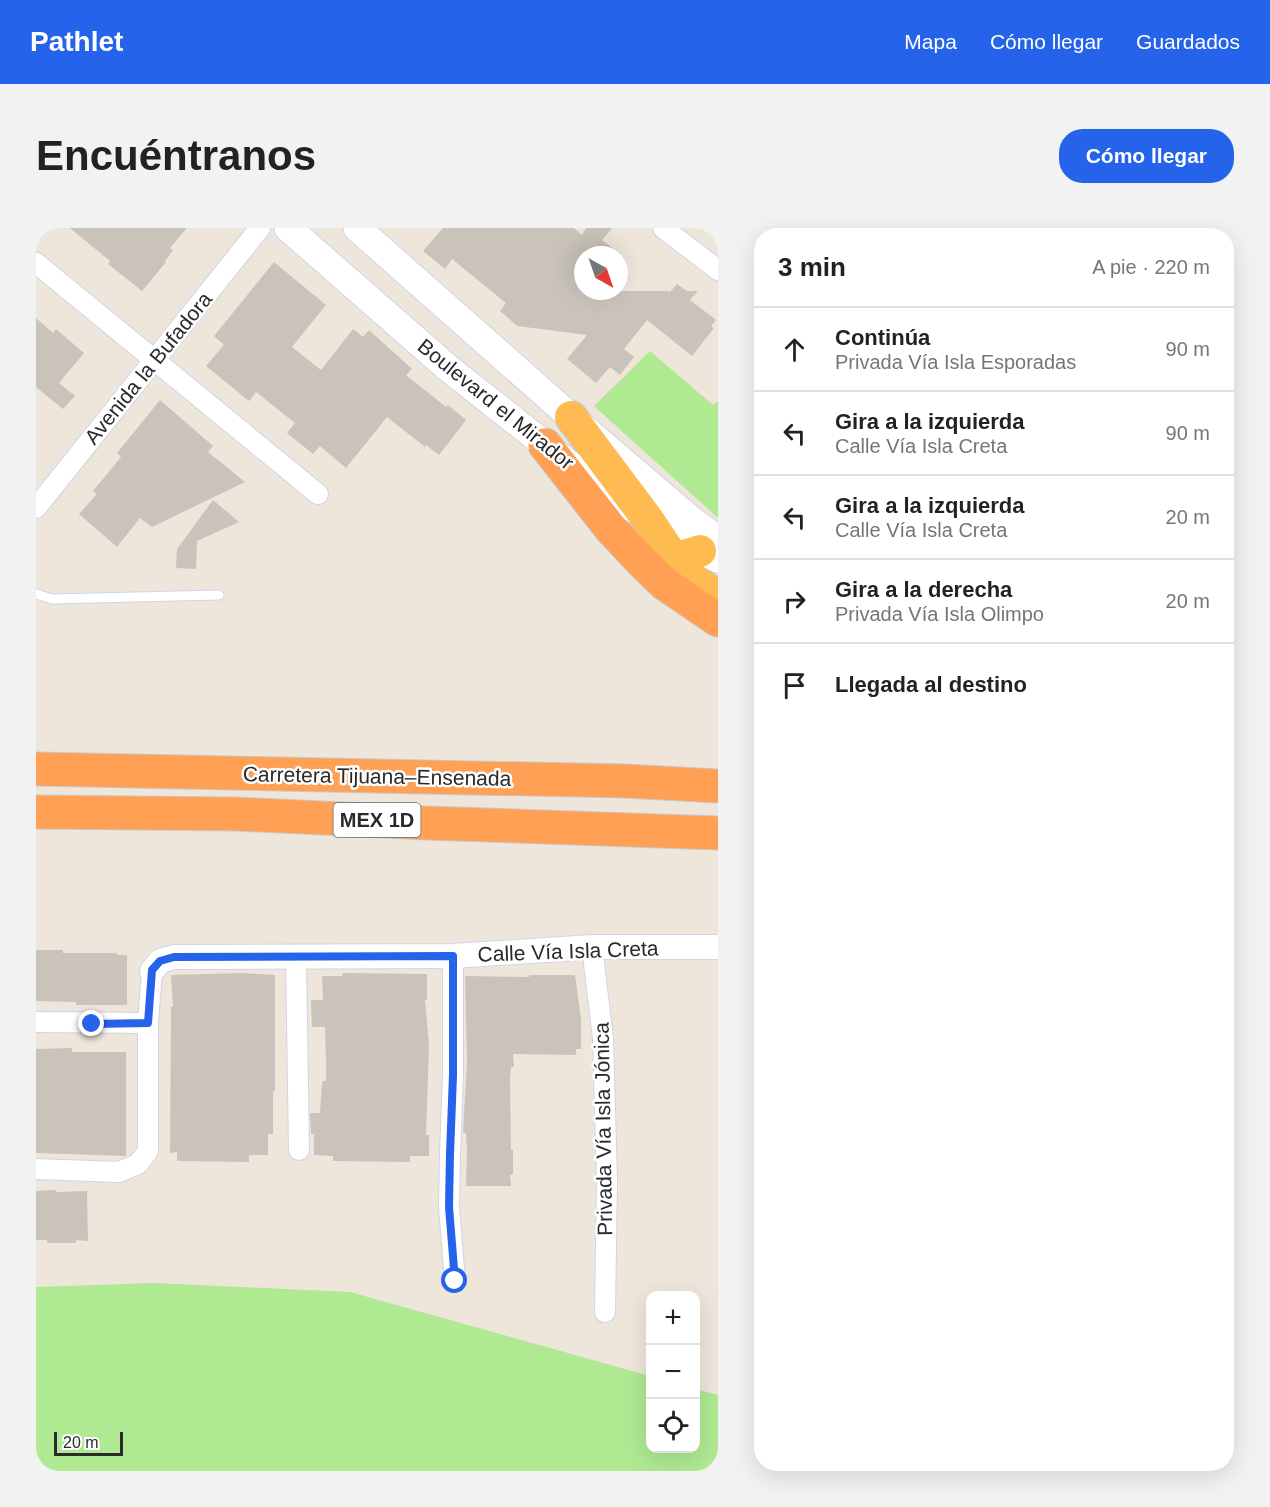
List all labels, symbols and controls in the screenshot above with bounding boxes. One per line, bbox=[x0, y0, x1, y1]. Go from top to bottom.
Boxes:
text: Pathlet bbox=[30, 26, 123, 57]
text: Mapa bbox=[904, 30, 957, 53]
text: Cómo llegar bbox=[990, 30, 1103, 53]
text: Guardados bbox=[1136, 30, 1240, 53]
button: Cómo llegar bbox=[1059, 129, 1234, 183]
text: Encuéntranos bbox=[36, 132, 316, 179]
north arrow bbox=[574, 246, 628, 300]
text: 3 min bbox=[778, 252, 846, 282]
text: A pie · 220 m bbox=[1092, 256, 1210, 278]
street label: Avenida la Bufadora bbox=[80, 287, 217, 449]
text: Continúa bbox=[835, 325, 930, 350]
icon: ahead bbox=[778, 333, 811, 366]
street label: Boulevard el Mirador bbox=[413, 334, 579, 474]
text: 90 m bbox=[1166, 338, 1210, 360]
text: Privada Vía Isla Esporadas bbox=[835, 351, 1076, 373]
text: Gira a la izquierda bbox=[835, 409, 1025, 434]
icon: left bbox=[778, 417, 811, 450]
text: 90 m bbox=[1166, 422, 1210, 444]
text: Calle Vía Isla Creta bbox=[835, 435, 1007, 457]
text: Gira a la izquierda bbox=[835, 493, 1025, 518]
icon: left bbox=[778, 501, 811, 534]
text: 20 m bbox=[1166, 506, 1210, 528]
text: Calle Vía Isla Creta bbox=[835, 519, 1007, 541]
text: Gira a la derecha bbox=[835, 577, 1012, 602]
icon: right bbox=[778, 585, 811, 618]
text: 20 m bbox=[1166, 590, 1210, 612]
text: Privada Vía Isla Olimpo bbox=[835, 603, 1044, 625]
icon: arrive bbox=[778, 669, 811, 702]
text: Llegada al destino bbox=[835, 672, 1027, 697]
street label: Carretera Tijuana–Ensenada bbox=[243, 762, 512, 790]
road number: MEX 1D bbox=[334, 803, 421, 837]
street label: Calle Vía Isla Creta bbox=[477, 936, 659, 966]
route end bbox=[78, 1010, 104, 1036]
street label: Privada Vía Isla Jónica bbox=[590, 1022, 616, 1236]
route start bbox=[441, 1267, 467, 1293]
map controls bbox=[646, 1291, 700, 1453]
button: + bbox=[646, 1291, 700, 1345]
button: − bbox=[646, 1345, 700, 1399]
button: locate bbox=[646, 1399, 700, 1453]
scale bar bbox=[54, 1429, 123, 1456]
text: 20 m bbox=[63, 1434, 99, 1451]

